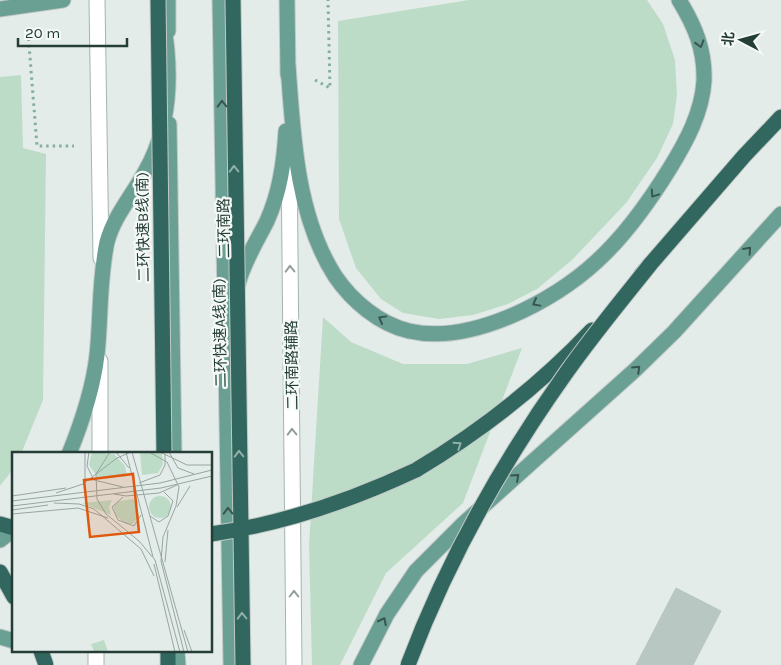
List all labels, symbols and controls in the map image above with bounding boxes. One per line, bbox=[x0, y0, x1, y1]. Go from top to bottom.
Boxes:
scale bar bbox=[18, 15, 126, 47]
north arrow bbox=[716, 15, 766, 65]
text: 20 m bbox=[25, 24, 60, 42]
text: 北 bbox=[719, 31, 738, 47]
one-way arrow bbox=[694, 39, 704, 47]
one-way arrow bbox=[217, 100, 227, 108]
one-way arrow bbox=[229, 165, 239, 172]
street label: 二环快速B线(南) bbox=[133, 172, 153, 282]
one-way arrow bbox=[650, 188, 660, 197]
street label: 二环南路 bbox=[214, 198, 234, 258]
one-way arrow bbox=[742, 247, 751, 256]
one-way arrow bbox=[285, 265, 296, 273]
street label: 二环快速A线(南) bbox=[210, 278, 230, 388]
one-way arrow bbox=[532, 297, 541, 307]
one-way arrow bbox=[378, 316, 387, 326]
street label: 二环南路辅路 bbox=[282, 320, 302, 410]
one-way arrow bbox=[631, 366, 640, 375]
one-way arrow bbox=[287, 428, 297, 436]
one-way arrow bbox=[452, 441, 461, 451]
one-way arrow bbox=[234, 450, 244, 458]
inset map bbox=[12, 452, 212, 652]
one-way arrow bbox=[510, 474, 519, 483]
one-way arrow bbox=[223, 507, 234, 515]
one-way arrow bbox=[289, 590, 299, 598]
one-way arrow bbox=[237, 612, 247, 620]
one-way arrow bbox=[377, 618, 387, 627]

